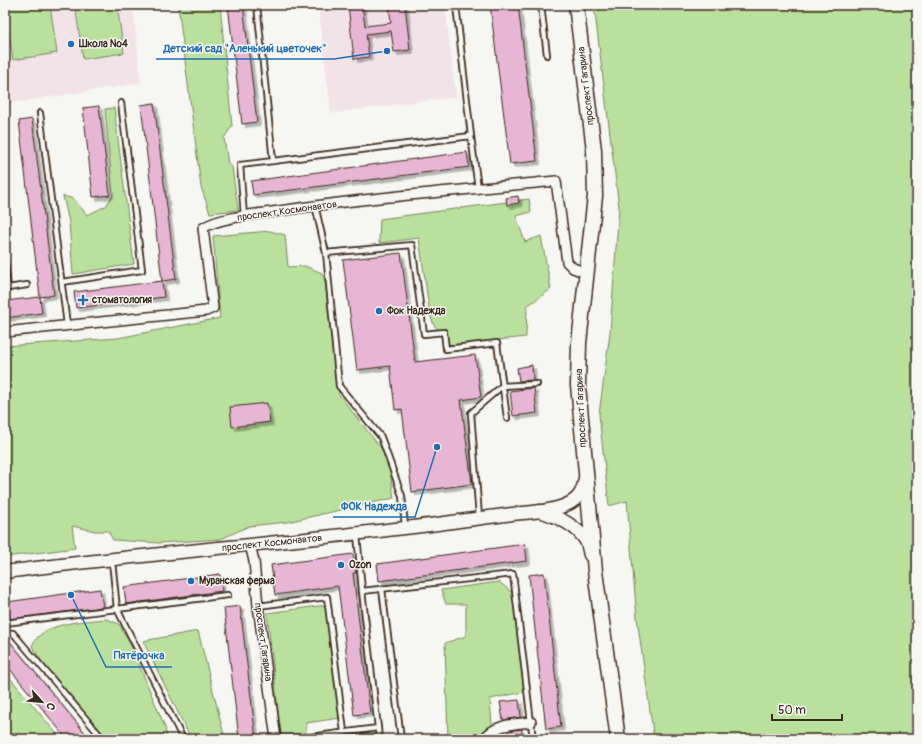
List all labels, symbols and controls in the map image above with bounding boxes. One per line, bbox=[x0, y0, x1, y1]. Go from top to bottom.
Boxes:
callout: Детский сад "Аленький цветочек" bbox=[156, 36, 334, 59]
place label: Школа №4 bbox=[78, 38, 128, 50]
marker: Школа №4 bbox=[66, 39, 76, 49]
text: Детский сад "Аленький цветочек" bbox=[163, 42, 326, 55]
street label: проспект Гагарина bbox=[575, 46, 597, 126]
street label: проспект Космонавтов bbox=[236, 198, 338, 224]
marker: стоматология bbox=[77, 294, 89, 306]
place label: стоматология bbox=[91, 294, 152, 306]
place label: Фок Надежда bbox=[386, 305, 446, 317]
marker: Фок Надежда bbox=[374, 306, 384, 316]
street label: проспект Гагарина bbox=[573, 368, 589, 448]
callout: ФОК Надежда bbox=[333, 494, 415, 517]
text: ФОК Надежда bbox=[340, 500, 407, 513]
street label: проспект Космонавтов bbox=[221, 532, 323, 554]
place label: Ozon bbox=[349, 559, 372, 571]
marker: Ozon bbox=[336, 560, 346, 570]
place label: Муранская ферма bbox=[199, 575, 275, 587]
marker: Муранская ферма bbox=[186, 576, 196, 586]
street label: проспект Гагарина bbox=[252, 602, 274, 682]
callout: Пятёрочка bbox=[106, 644, 172, 667]
text: Пятёрочка bbox=[114, 649, 164, 662]
north arrow bbox=[22, 682, 62, 722]
scale bar bbox=[772, 696, 842, 722]
text: С bbox=[43, 700, 58, 712]
text: 50 m bbox=[778, 703, 806, 718]

